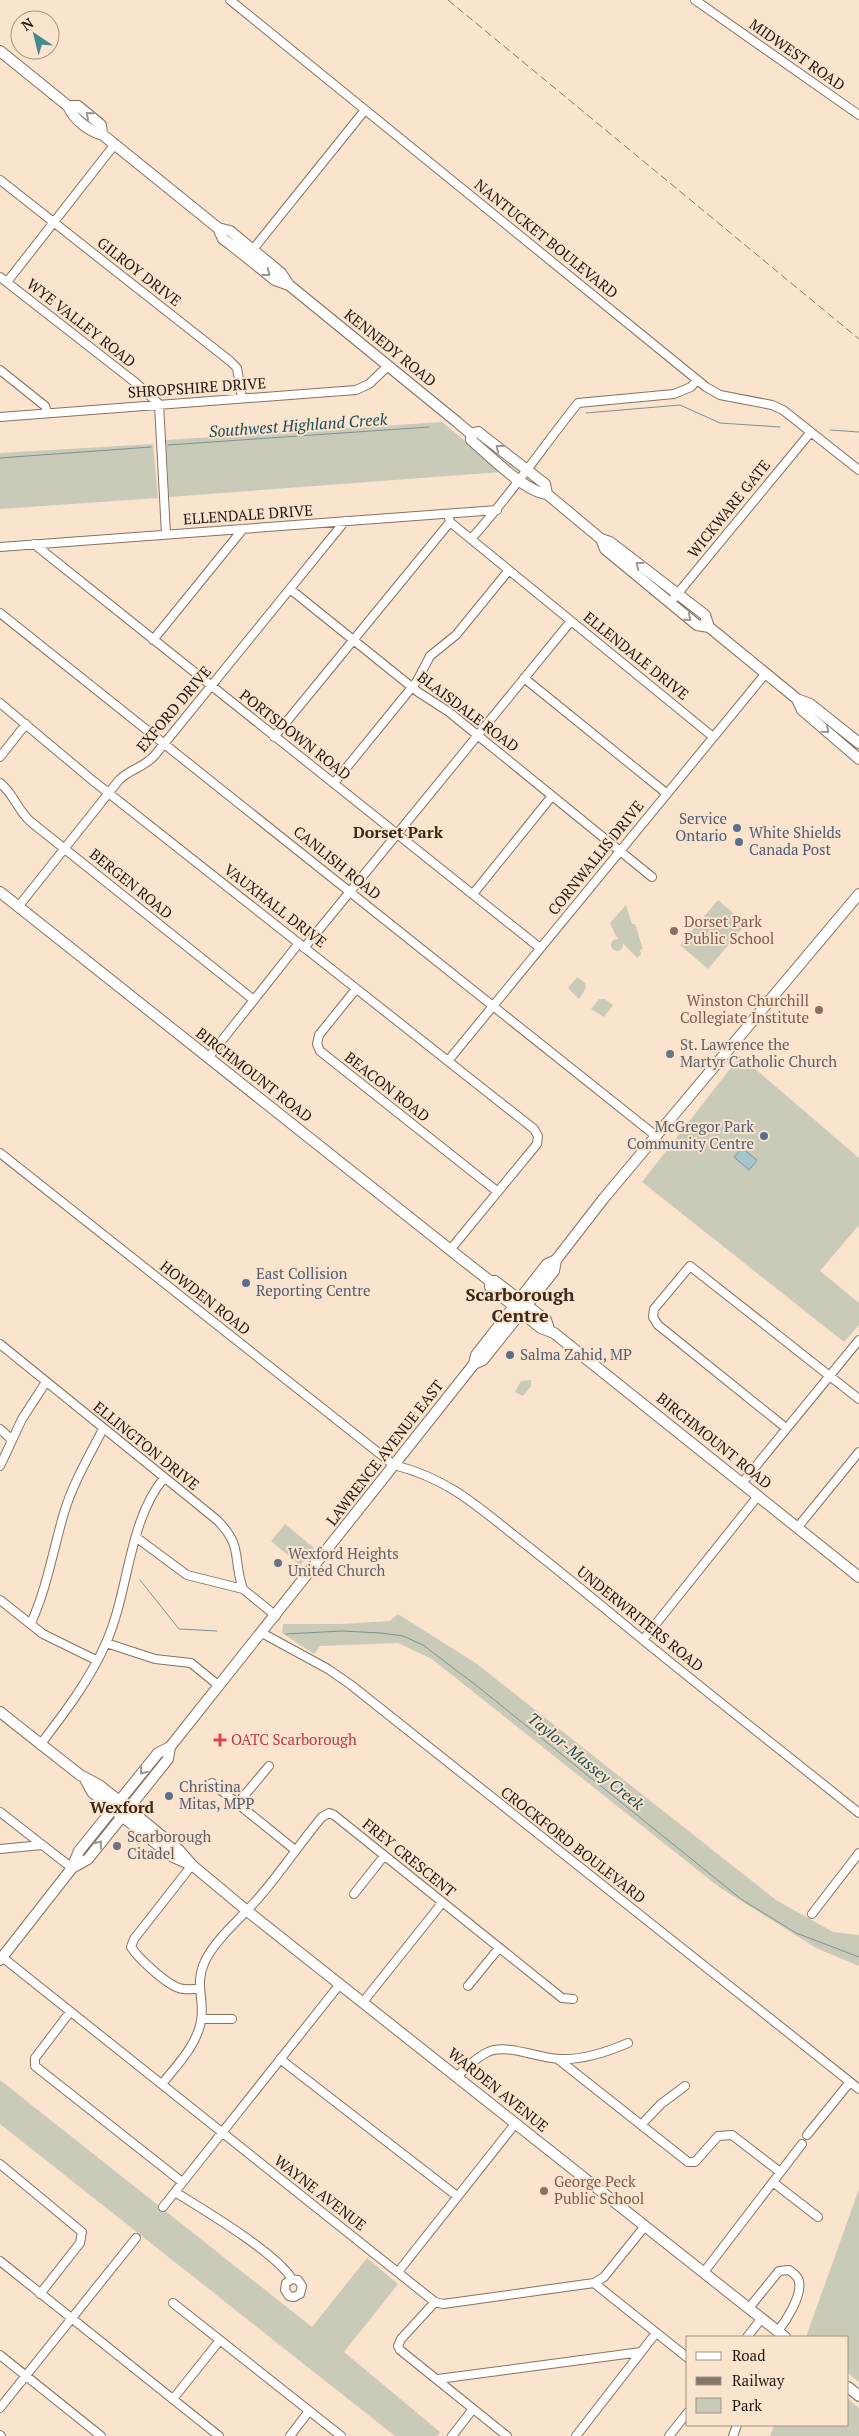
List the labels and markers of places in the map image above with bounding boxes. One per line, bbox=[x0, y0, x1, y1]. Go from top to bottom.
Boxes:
place label: Service Ontario bbox=[675, 808, 727, 845]
marker: Service Ontario bbox=[731, 822, 743, 834]
place label: White Shields Canada Post bbox=[749, 822, 841, 859]
marker: White Shields Canada Post bbox=[733, 836, 745, 848]
place label: Dorset Park Public School bbox=[684, 911, 774, 948]
marker: Dorset Park Public School bbox=[668, 925, 680, 937]
place label: Winston Churchill Collegiate Institute bbox=[680, 990, 809, 1027]
marker: Winston Churchill Collegiate Institute bbox=[813, 1004, 825, 1016]
place label: St. Lawrence the Martyr Catholic Church bbox=[680, 1034, 837, 1071]
marker: St. Lawrence the Martyr Catholic Church bbox=[664, 1048, 676, 1060]
place label: McGregor Park Community Centre bbox=[627, 1116, 754, 1153]
marker: McGregor Park Community Centre bbox=[758, 1130, 770, 1142]
place label: East Collision Reporting Centre bbox=[256, 1263, 371, 1300]
marker: East Collision Reporting Centre bbox=[240, 1277, 252, 1289]
place label: Salma Zahid, MP bbox=[520, 1344, 632, 1364]
marker: Salma Zahid, MP bbox=[504, 1349, 516, 1361]
place label: Wexford Heights United Church bbox=[288, 1543, 399, 1580]
marker: Wexford Heights United Church bbox=[272, 1557, 284, 1569]
place label: OATC Scarborough bbox=[231, 1729, 357, 1749]
marker: OATC Scarborough bbox=[213, 1733, 227, 1747]
place label: Christina Mitas, MPP bbox=[179, 1776, 254, 1813]
marker: Christina Mitas, MPP bbox=[163, 1790, 175, 1802]
place label: Scarborough Citadel bbox=[127, 1826, 211, 1863]
marker: Scarborough Citadel bbox=[111, 1840, 123, 1852]
place label: George Peck Public School bbox=[554, 2171, 644, 2208]
marker: George Peck Public School bbox=[538, 2185, 550, 2197]

